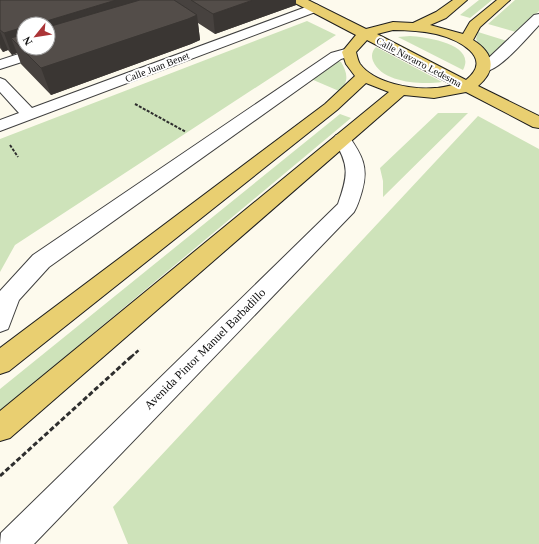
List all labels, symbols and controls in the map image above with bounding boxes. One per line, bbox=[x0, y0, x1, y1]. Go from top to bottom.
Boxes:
north arrow bbox=[16, 16, 56, 56]
text: N bbox=[20, 35, 35, 47]
street label: Calle Navarro Ledesma bbox=[374, 35, 464, 89]
street label: Calle Juan Benet bbox=[123, 50, 191, 84]
street label: Avenida Pintor Manuel Barbadillo bbox=[142, 286, 268, 412]

